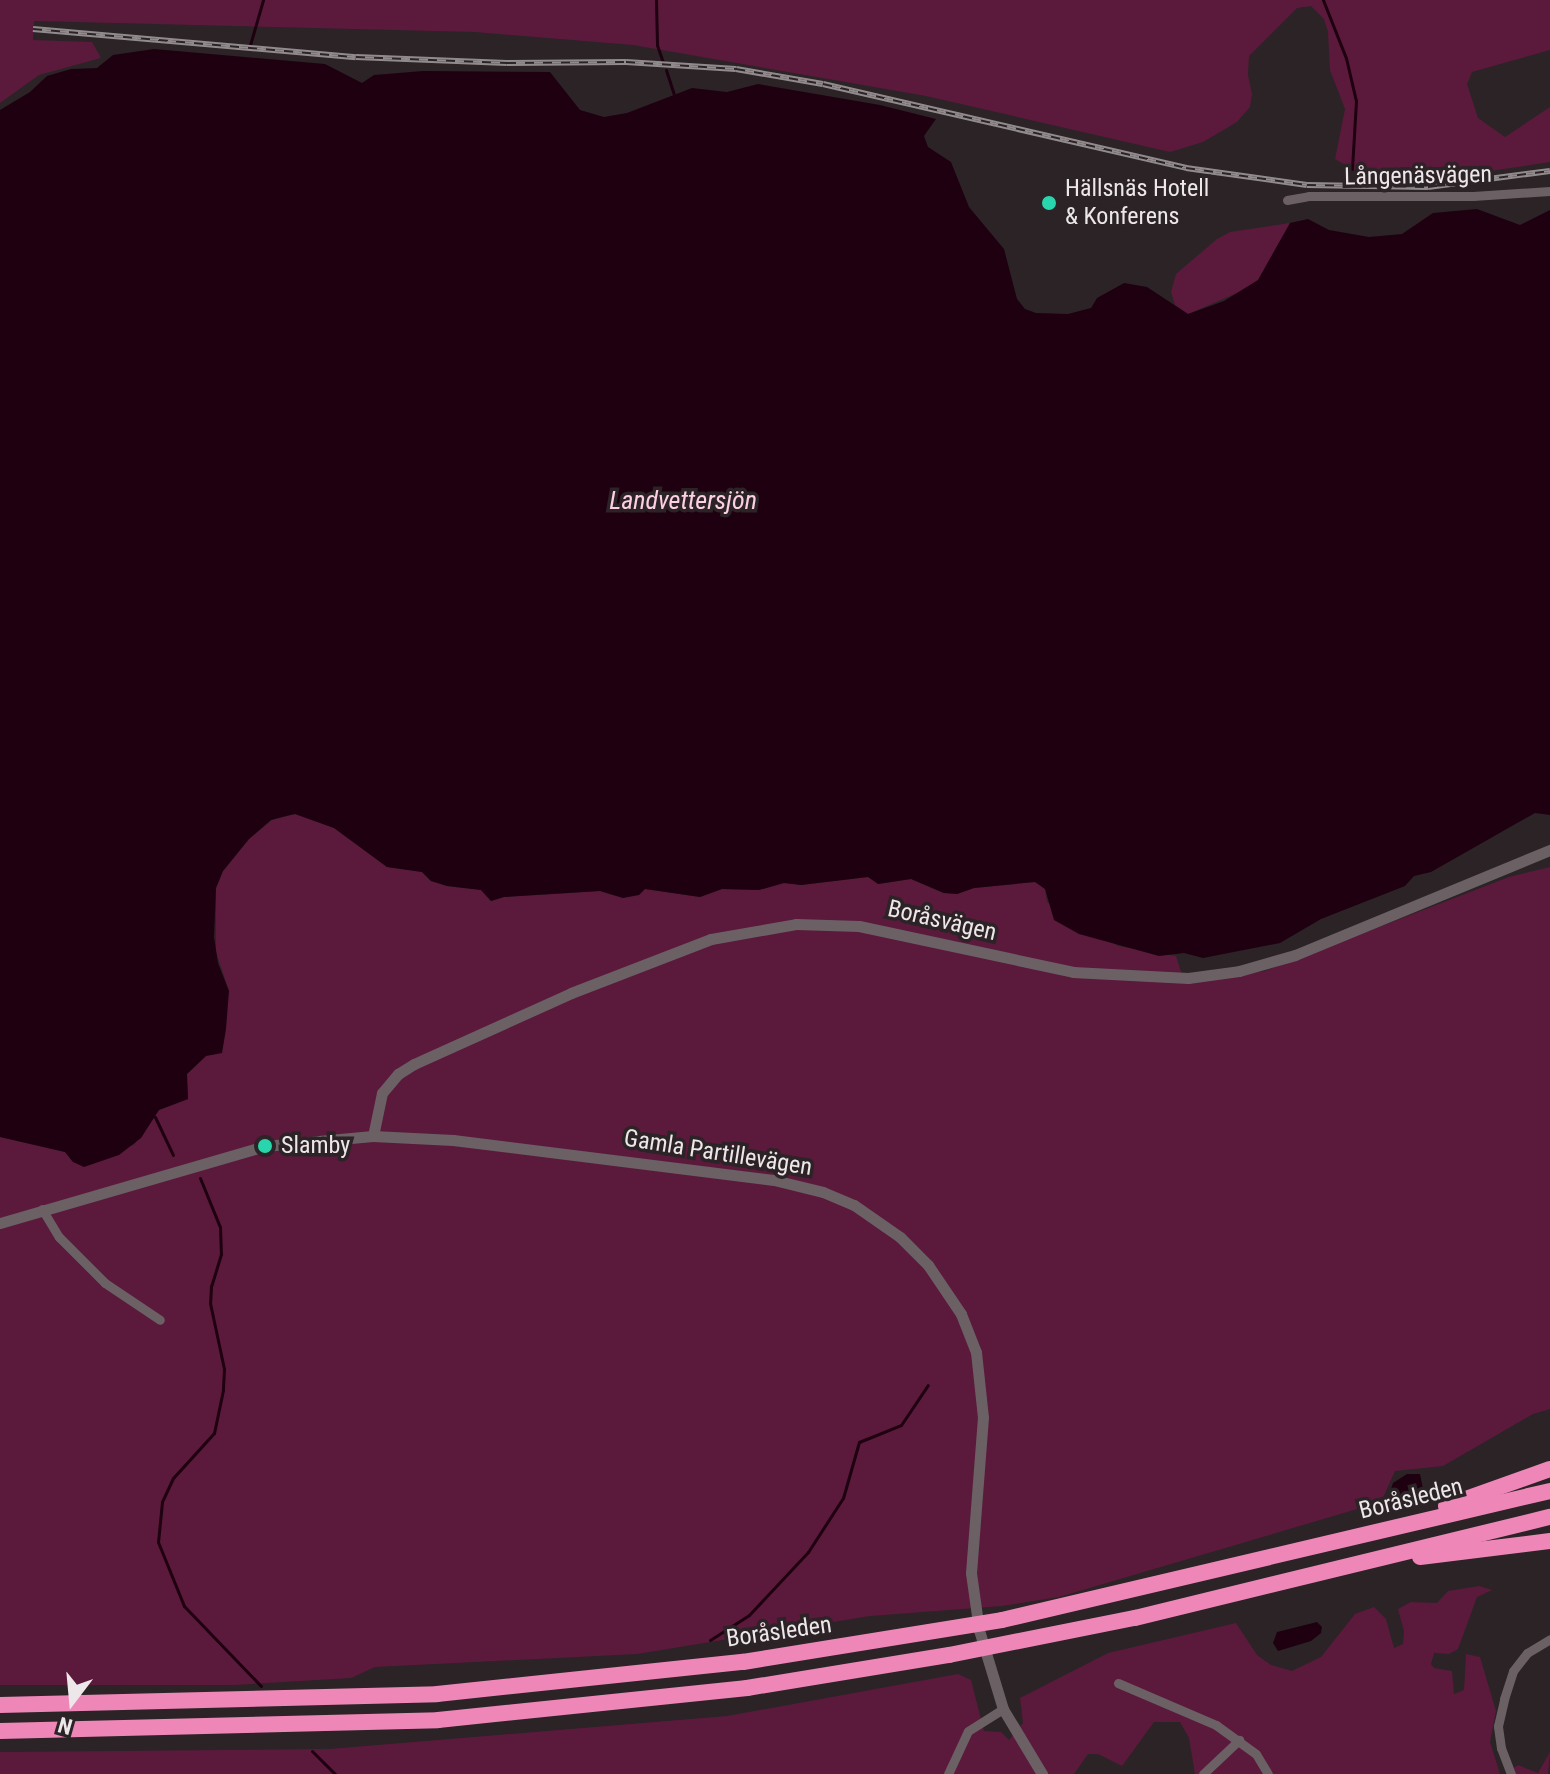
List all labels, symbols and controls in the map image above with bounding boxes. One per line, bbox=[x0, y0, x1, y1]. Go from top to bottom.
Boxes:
street label: Långenäsvägen bbox=[1344, 160, 1492, 192]
place label: Hällsnäs Hotell & Konferens bbox=[1065, 175, 1209, 231]
marker: Hällsnäs Hotell & Konferens bbox=[1040, 194, 1058, 212]
water label: Landvettersjön bbox=[609, 485, 757, 517]
street label: Boråsvägen bbox=[885, 895, 999, 947]
street label: Gamla Partillevägen bbox=[622, 1124, 814, 1182]
place label: Slamby bbox=[281, 1132, 350, 1160]
marker: Slamby bbox=[256, 1137, 274, 1155]
street label: Boråsleden bbox=[1356, 1472, 1466, 1526]
street label: Boråsleden bbox=[725, 1610, 833, 1654]
north arrow bbox=[32, 1662, 112, 1742]
text: N bbox=[55, 1712, 75, 1739]

